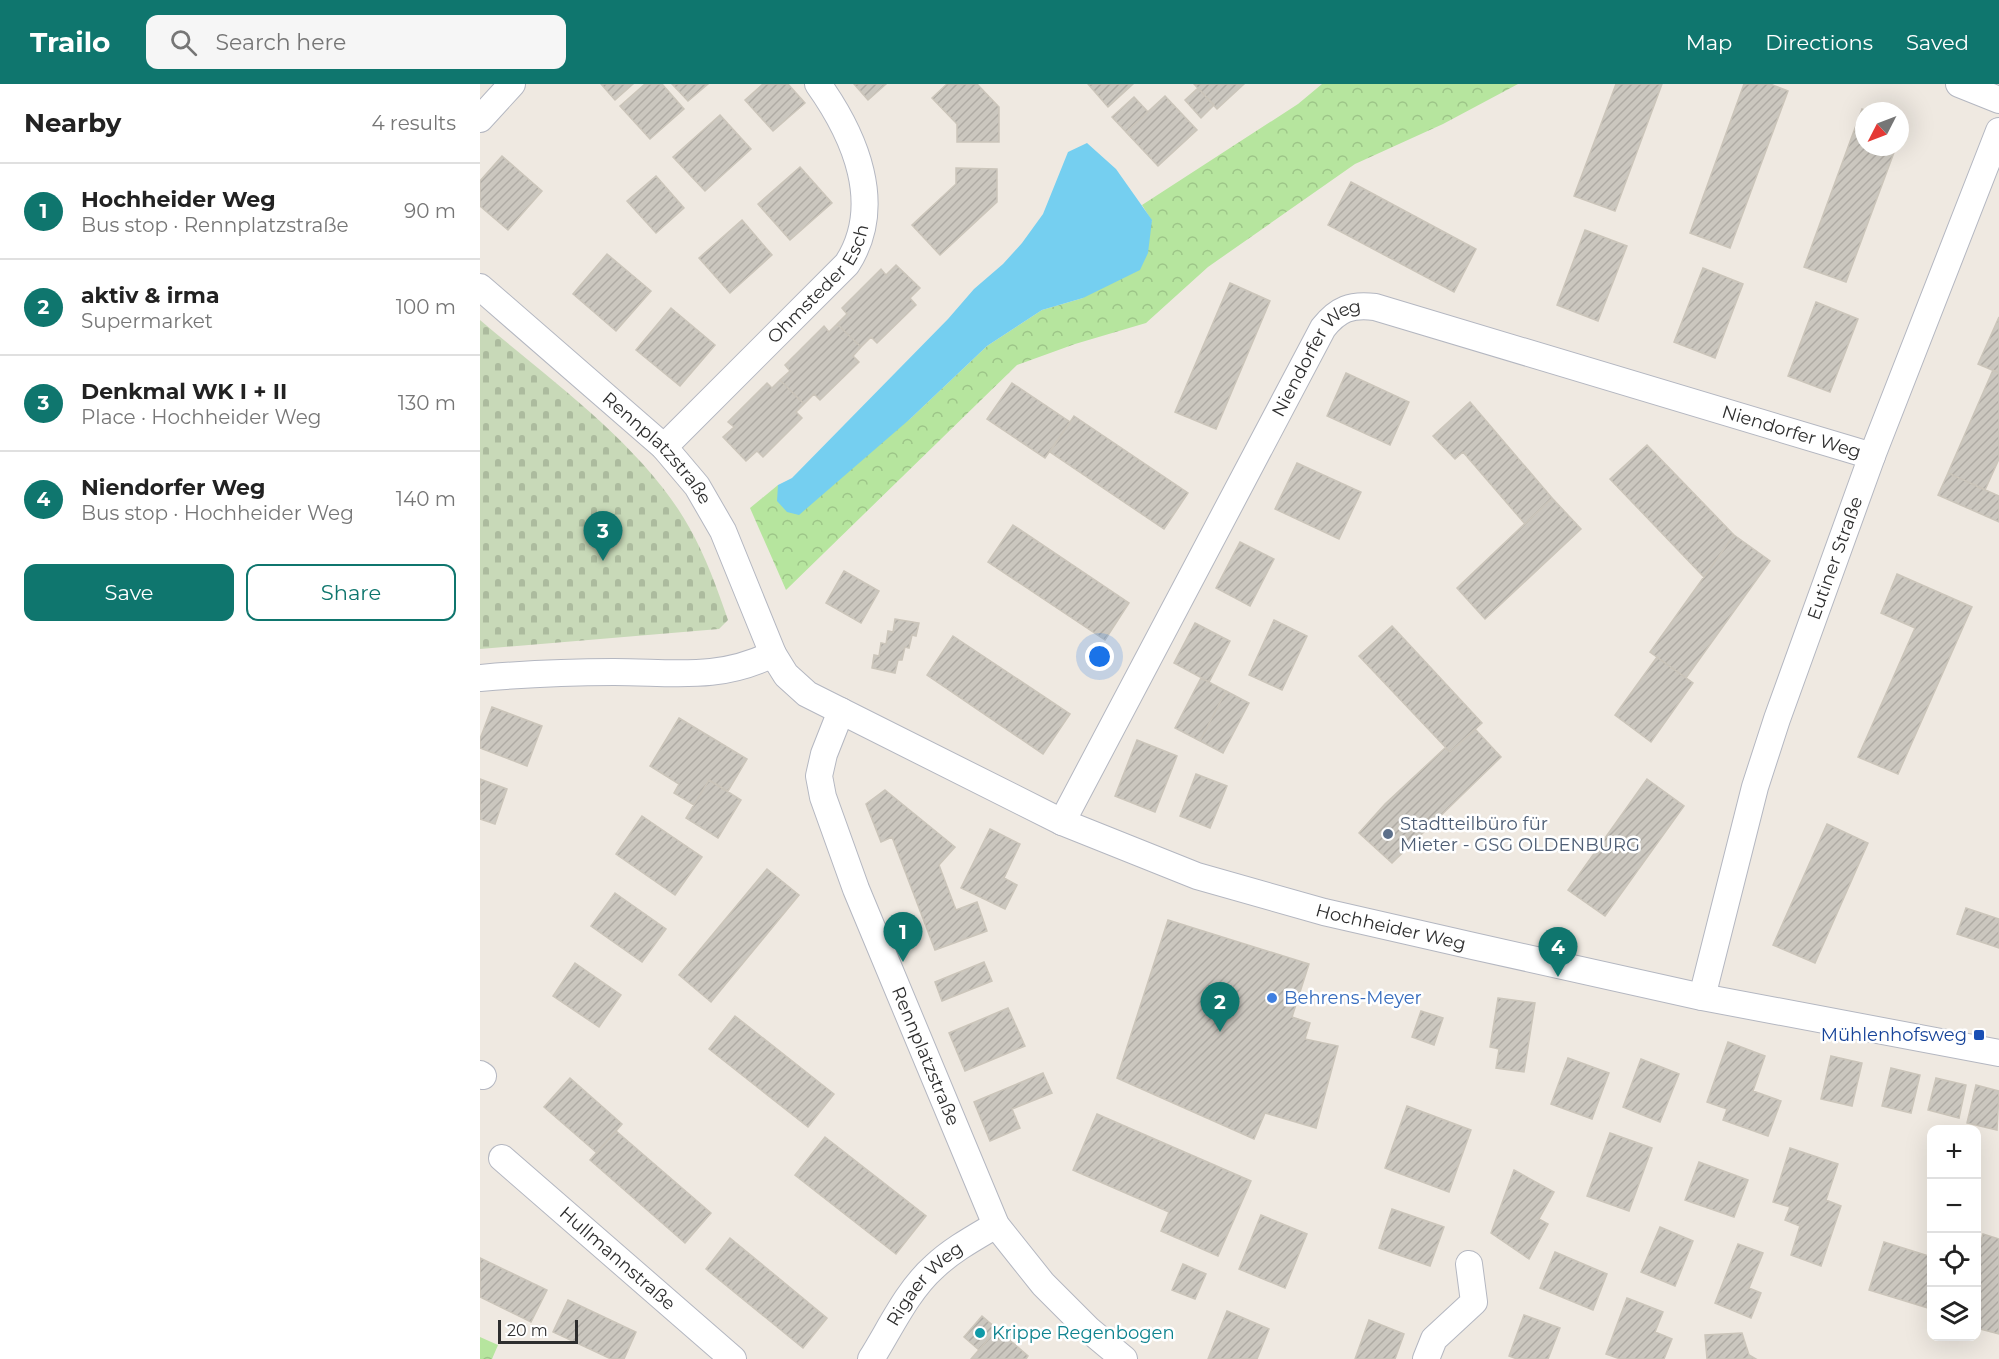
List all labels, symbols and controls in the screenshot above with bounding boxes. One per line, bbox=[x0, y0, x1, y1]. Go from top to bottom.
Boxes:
search box bbox=[146, 15, 566, 69]
text: Trailo bbox=[30, 25, 110, 59]
icon: search bbox=[167, 26, 200, 59]
text: Search here bbox=[215, 29, 346, 56]
text: Map bbox=[1686, 30, 1732, 55]
text: Directions bbox=[1765, 30, 1873, 55]
text: Saved bbox=[1906, 30, 1969, 55]
north arrow bbox=[1855, 102, 1909, 156]
text: Nearby bbox=[24, 107, 121, 139]
text: 4 results bbox=[371, 111, 456, 135]
text: Hochheider Weg bbox=[81, 186, 276, 213]
text: 1 bbox=[40, 199, 47, 223]
text: 90 m bbox=[404, 199, 456, 223]
text: Bus stop · Rennplatzstraße bbox=[81, 213, 349, 237]
street label: Ohmsteder Esch bbox=[763, 222, 874, 348]
text: aktiv & irma bbox=[81, 282, 219, 309]
text: 2 bbox=[38, 295, 49, 319]
text: 100 m bbox=[396, 295, 456, 319]
street label: Niendorfer Weg bbox=[1267, 295, 1363, 421]
text: Supermarket bbox=[81, 309, 213, 333]
text: Denkmal WK I + II bbox=[81, 378, 287, 405]
street label: Rennplatzstraße bbox=[598, 387, 716, 508]
text: 3 bbox=[38, 391, 49, 415]
text: 130 m bbox=[398, 391, 456, 415]
street label: Niendorfer Weg bbox=[1719, 401, 1864, 463]
text: Place · Hochheider Weg bbox=[81, 405, 321, 429]
text: Niendorfer Weg bbox=[81, 474, 265, 501]
text: 4 bbox=[37, 487, 50, 511]
text: 140 m bbox=[396, 487, 456, 511]
street label: Eutiner Straße bbox=[1803, 493, 1867, 623]
text: Bus stop · Hochheider Weg bbox=[81, 501, 354, 525]
pin: 3 bbox=[584, 512, 622, 561]
button: Save bbox=[24, 564, 234, 621]
button: Share bbox=[246, 564, 456, 621]
your location bbox=[1085, 642, 1114, 671]
place label: Stadtteilbüro für Mieter - GSG OLDENBURG bbox=[1400, 813, 1640, 856]
marker: Stadtteilbüro für Mieter - GSG OLDENBURG bbox=[1381, 827, 1395, 841]
street label: Hochheider Weg bbox=[1313, 899, 1468, 955]
pin: 1 bbox=[884, 912, 922, 962]
pin: 4 bbox=[1538, 928, 1578, 977]
pin: 2 bbox=[1200, 982, 1240, 1032]
street label: Rennplatzstraße bbox=[887, 983, 964, 1129]
place label: Behrens-Meyer bbox=[1284, 987, 1422, 1009]
marker: Behrens-Meyer bbox=[1265, 991, 1279, 1005]
place label: Mühlenhofsweg bbox=[1821, 1024, 1967, 1046]
marker: Mühlenhofsweg bbox=[1972, 1028, 1986, 1042]
map controls bbox=[1927, 1125, 1981, 1341]
button: + bbox=[1927, 1125, 1981, 1179]
button: − bbox=[1927, 1179, 1981, 1233]
street label: Hullmannstraße bbox=[555, 1202, 680, 1315]
button: locate bbox=[1927, 1233, 1981, 1287]
street label: Rigaer Weg bbox=[882, 1237, 967, 1330]
button: layers bbox=[1927, 1287, 1981, 1341]
scale bar bbox=[498, 1317, 578, 1344]
text: 20 m bbox=[507, 1321, 548, 1340]
place label: Krippe Regenbogen bbox=[992, 1322, 1175, 1344]
marker: Krippe Regenbogen bbox=[973, 1326, 987, 1340]

